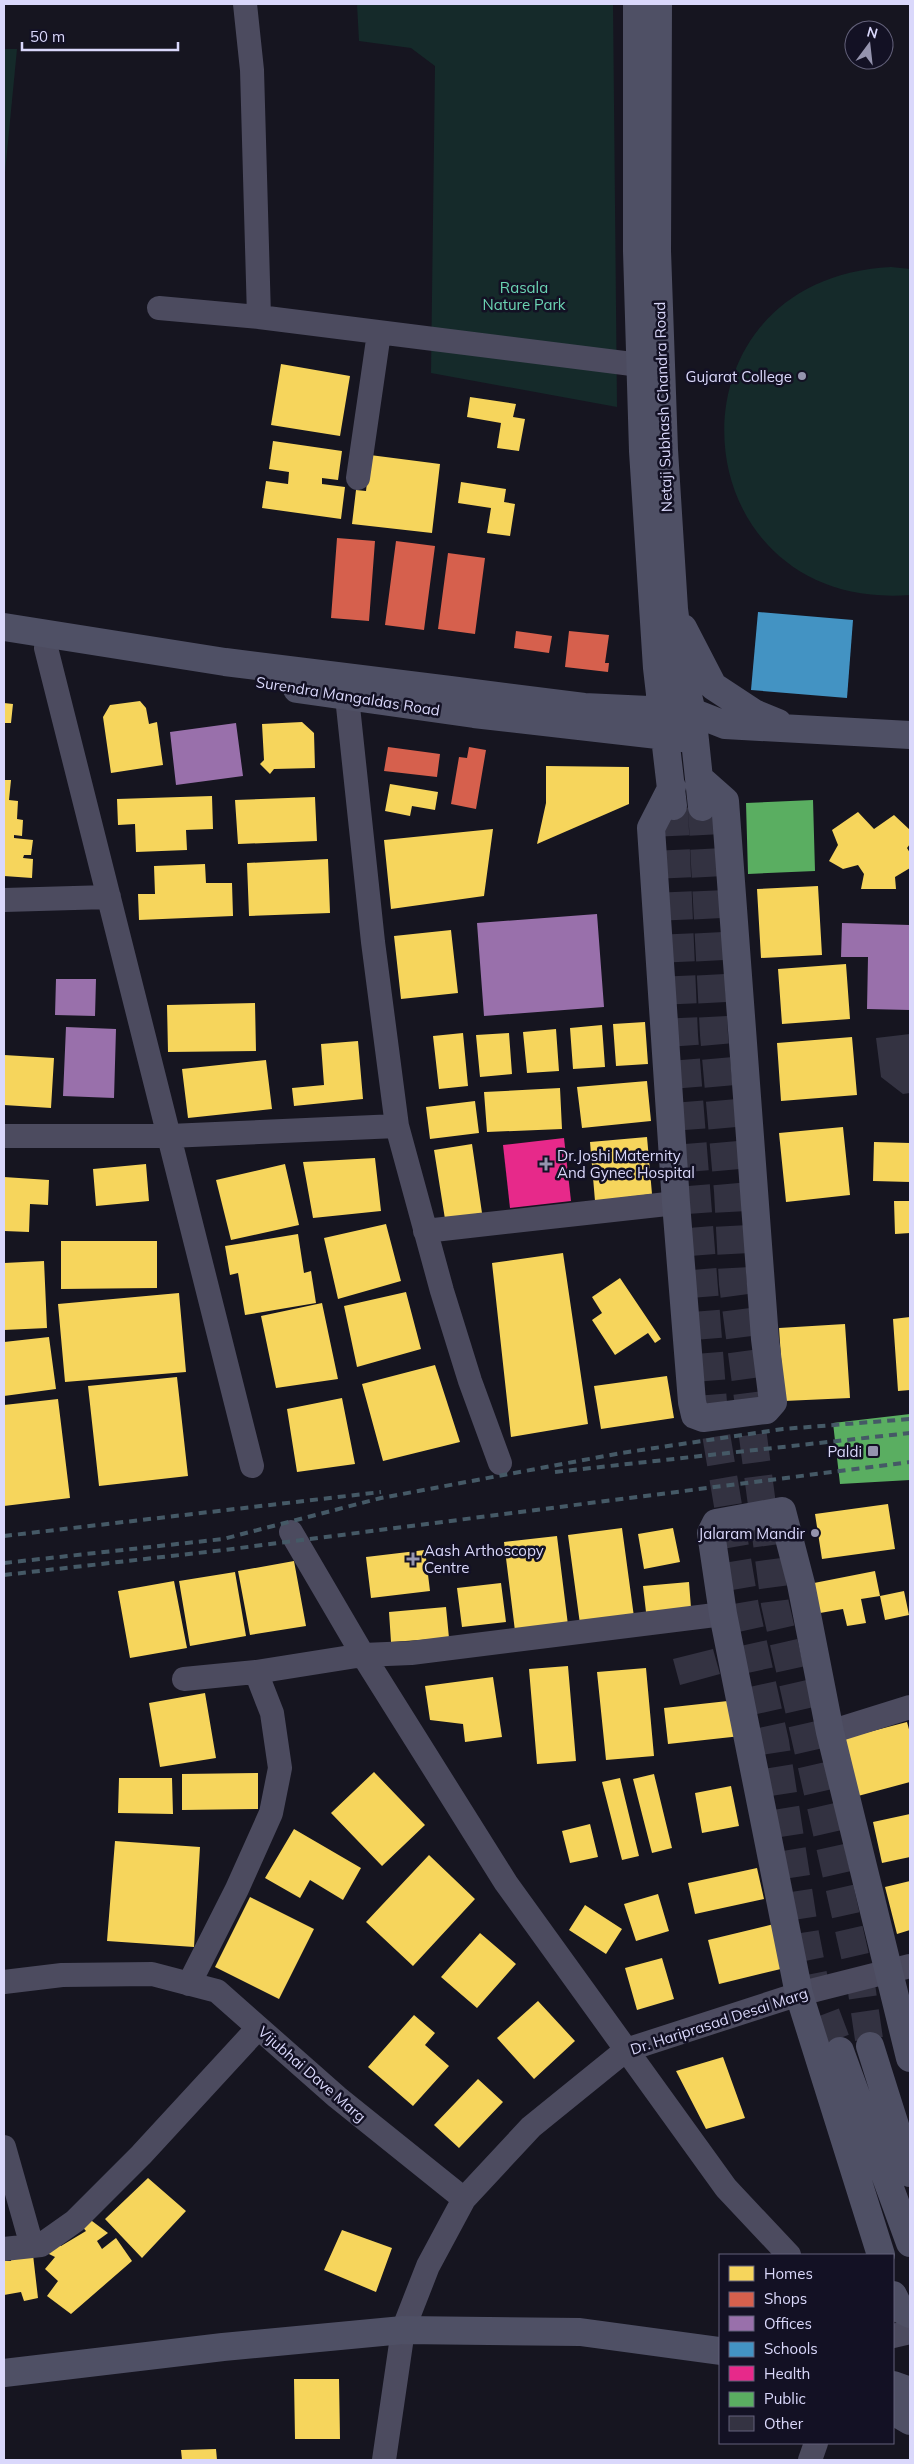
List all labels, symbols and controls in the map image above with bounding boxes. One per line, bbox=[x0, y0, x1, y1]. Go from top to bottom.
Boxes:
scale bar bbox=[22, 20, 179, 52]
north arrow bbox=[844, 20, 894, 70]
text: N bbox=[865, 22, 880, 43]
text: 50 m bbox=[30, 27, 65, 46]
park label: Rasala Nature Park bbox=[482, 278, 566, 314]
street label: Netaji Subhash Chandra Road bbox=[650, 301, 676, 513]
place label: Gujarat College bbox=[685, 367, 792, 386]
marker: Gujarat College bbox=[796, 370, 808, 382]
street label: Surendra Mangaldas Road bbox=[255, 672, 441, 720]
place label: Dr.Joshi Maternity And Gynec Hospital bbox=[557, 1146, 695, 1182]
marker: Dr.Joshi Maternity And Gynec Hospital bbox=[539, 1157, 553, 1171]
place label: Paldi bbox=[827, 1442, 862, 1461]
marker: Paldi bbox=[866, 1444, 880, 1458]
place label: Jalaram Mandir bbox=[698, 1524, 806, 1543]
marker: Jalaram Mandir bbox=[809, 1527, 821, 1539]
place label: Aash Arthoscopy Centre bbox=[424, 1541, 544, 1577]
marker: Aash Arthoscopy Centre bbox=[406, 1552, 420, 1566]
street label: Dr. Hariprasad Desai Marg bbox=[628, 1983, 810, 2059]
street label: Vijubhai Dave Marg bbox=[254, 2022, 370, 2126]
legend bbox=[719, 2254, 894, 2444]
text: Homes bbox=[764, 2264, 813, 2283]
text: Shops bbox=[764, 2289, 807, 2308]
text: Offices bbox=[764, 2314, 812, 2333]
text: Schools bbox=[764, 2339, 818, 2358]
text: Health bbox=[764, 2364, 810, 2383]
text: Public bbox=[764, 2389, 806, 2408]
text: Other bbox=[764, 2414, 804, 2433]

